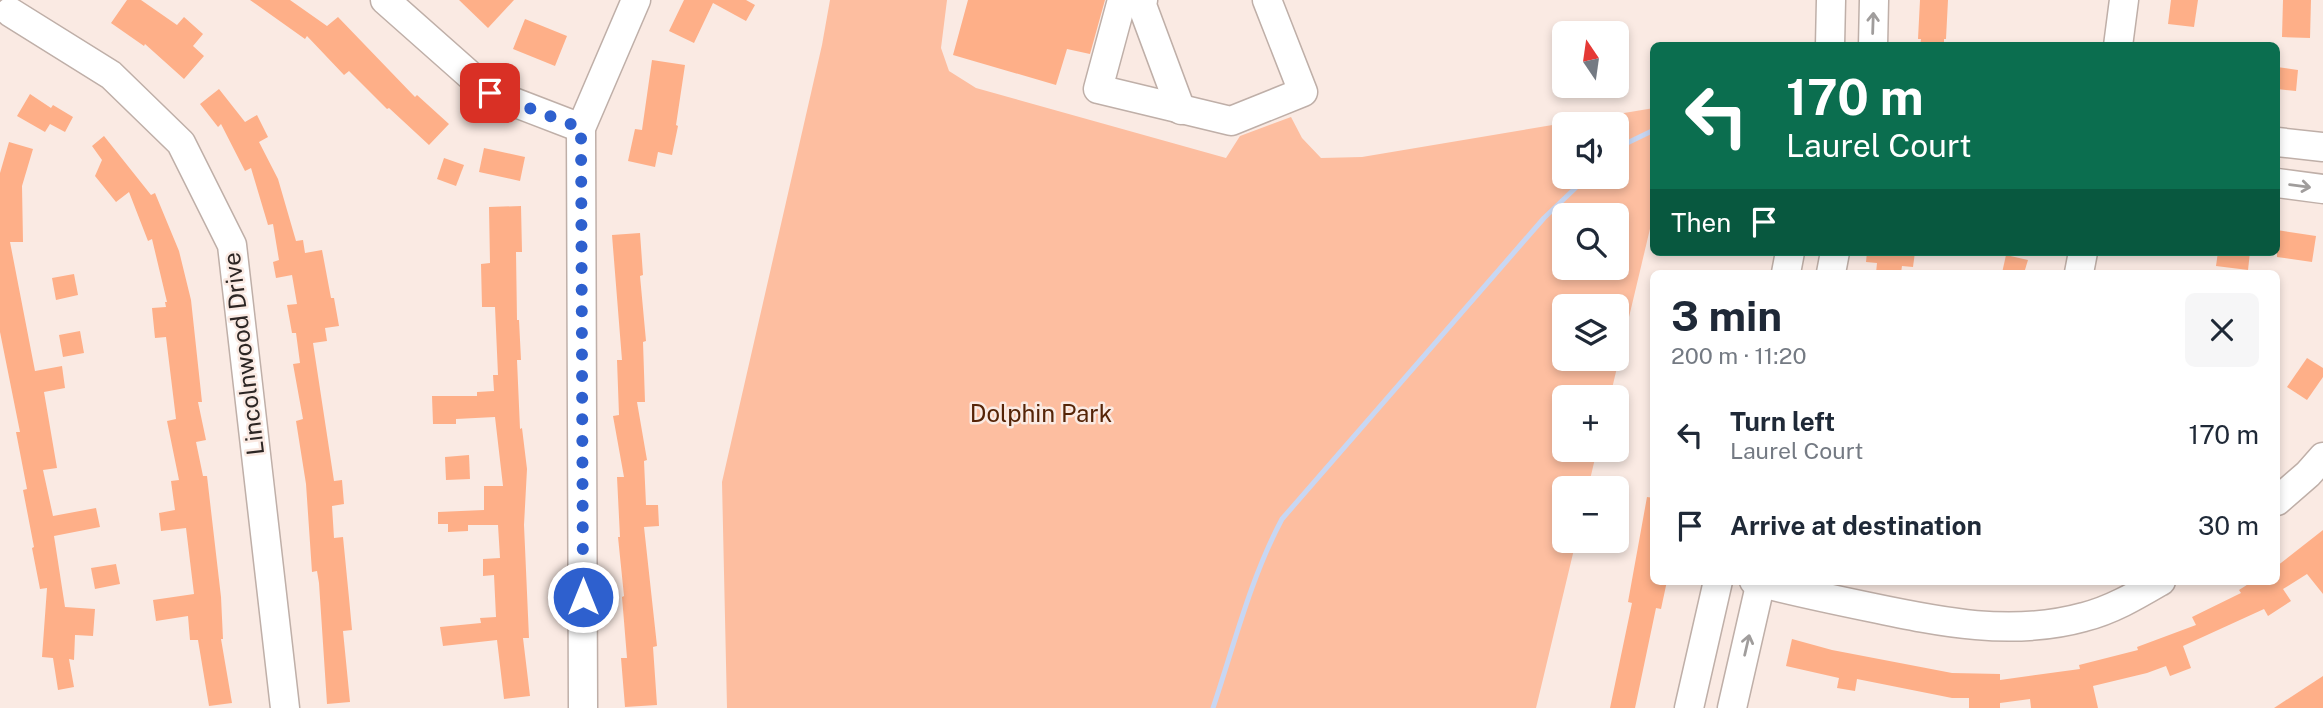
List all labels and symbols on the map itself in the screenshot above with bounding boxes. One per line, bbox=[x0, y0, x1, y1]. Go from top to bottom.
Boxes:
one-way arrow bbox=[1867, 12, 1880, 35]
north arrow bbox=[1552, 21, 1629, 98]
pin bbox=[460, 63, 520, 123]
one-way arrow bbox=[2288, 179, 2311, 192]
street label: Lincolnwood Drive bbox=[217, 251, 269, 457]
park label: Dolphin Park bbox=[970, 399, 1112, 427]
position arrow bbox=[546, 560, 620, 634]
one-way arrow bbox=[1741, 634, 1754, 656]

